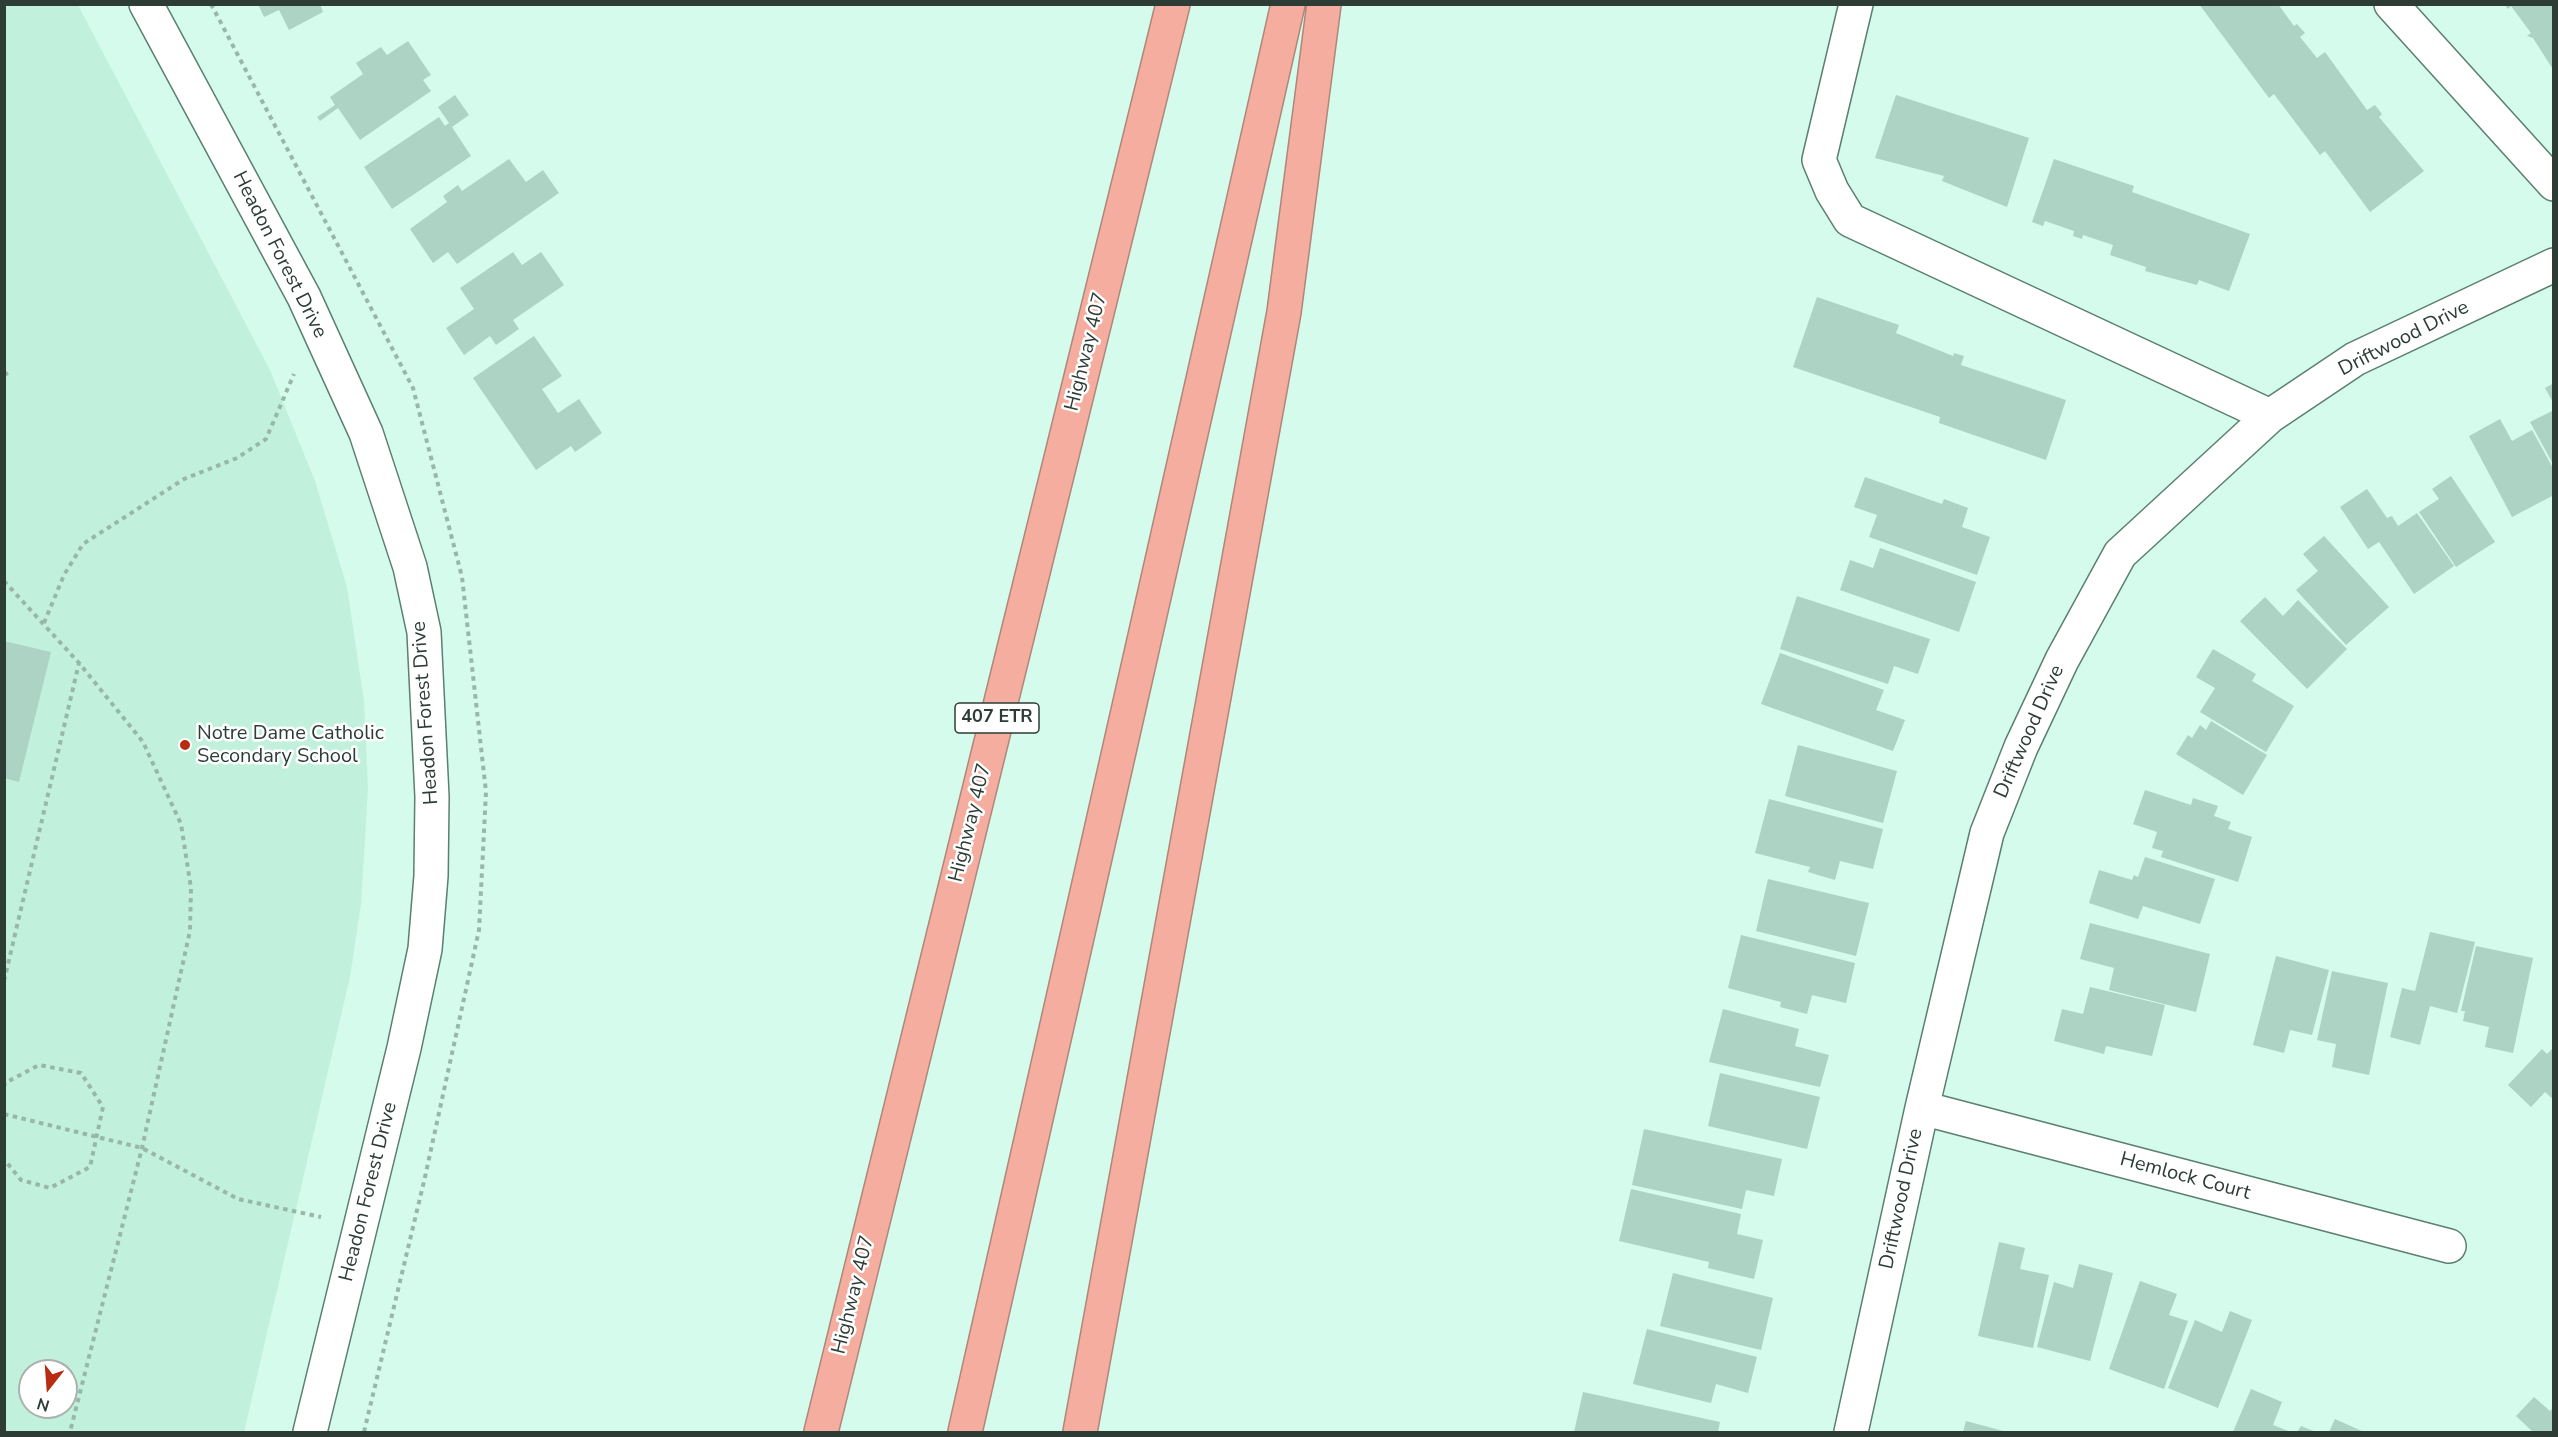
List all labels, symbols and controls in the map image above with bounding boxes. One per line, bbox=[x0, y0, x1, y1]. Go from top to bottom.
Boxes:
street label: Headon Forest Drive bbox=[226, 167, 332, 343]
street label: Highway 407 bbox=[1061, 290, 1113, 414]
street label: Driftwood Drive bbox=[2335, 296, 2473, 382]
street label: Headon Forest Drive bbox=[408, 620, 444, 806]
street label: Driftwood Drive bbox=[1990, 662, 2070, 802]
road number: 407 ETR bbox=[955, 703, 1039, 733]
place label: Notre Dame Catholic Secondary School bbox=[197, 722, 384, 769]
marker: Notre Dame Catholic Secondary School bbox=[178, 738, 192, 752]
street label: Highway 407 bbox=[945, 761, 997, 885]
street label: Headon Forest Drive bbox=[335, 1100, 403, 1284]
street label: Driftwood Drive bbox=[1875, 1127, 1929, 1271]
street label: Hemlock Court bbox=[2117, 1148, 2253, 1206]
street label: Highway 407 bbox=[828, 1233, 880, 1357]
north arrow bbox=[18, 1359, 78, 1419]
text: N bbox=[34, 1392, 52, 1417]

